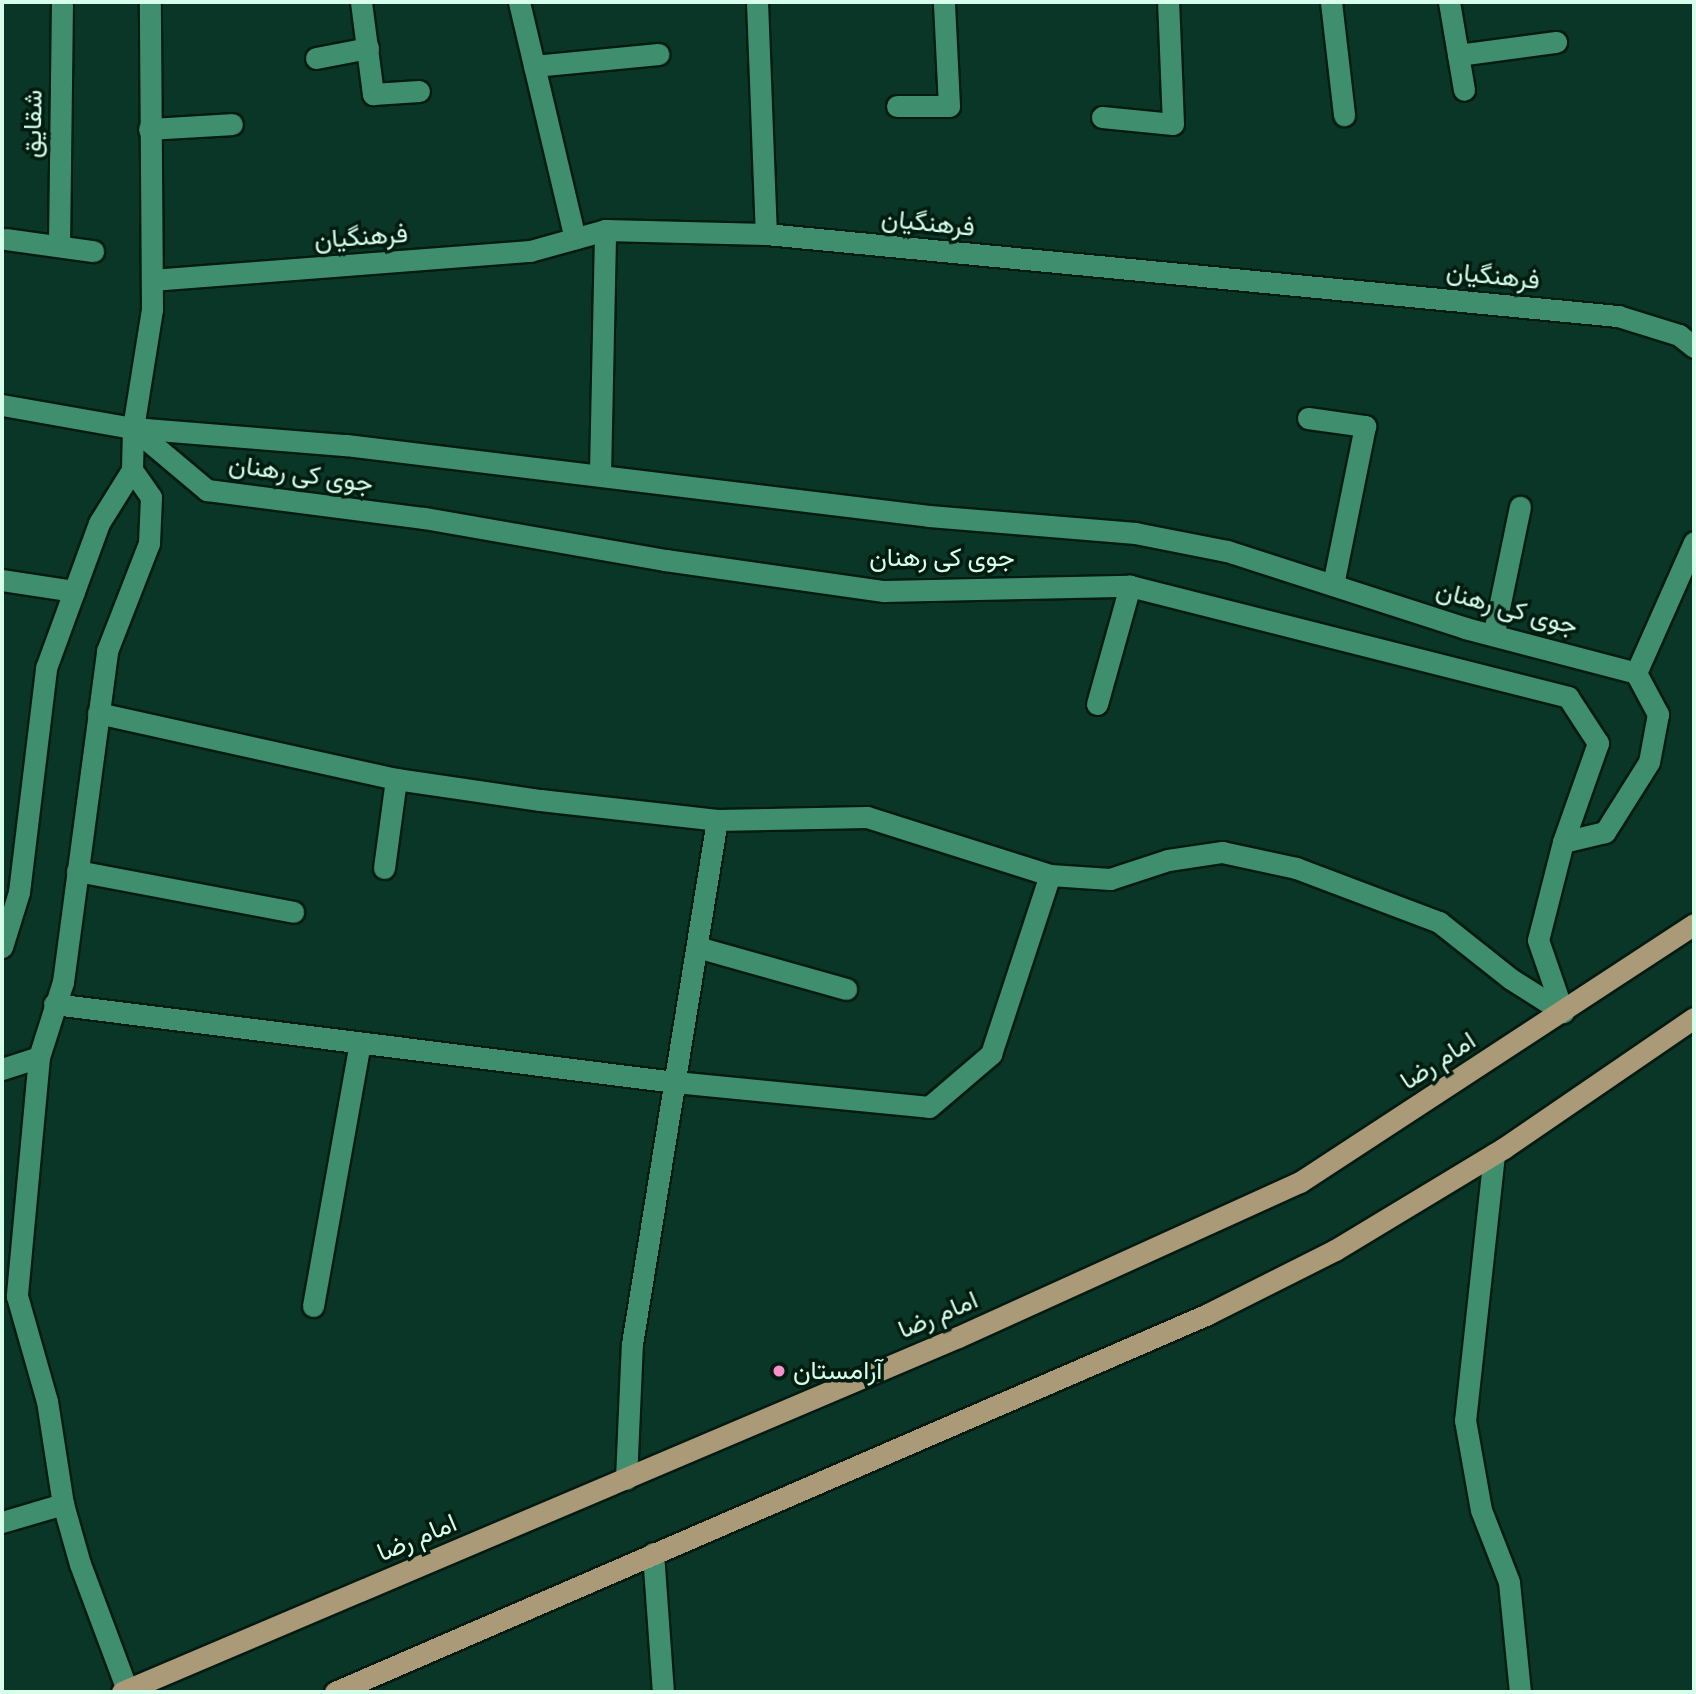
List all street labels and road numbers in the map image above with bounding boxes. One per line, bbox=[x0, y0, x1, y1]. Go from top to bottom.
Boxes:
street label: شقایق bbox=[17, 90, 49, 158]
street label: فرهنگیان bbox=[880, 203, 976, 243]
street label: فرهنگیان bbox=[313, 218, 409, 256]
street label: فرهنگیان bbox=[1445, 256, 1541, 296]
street label: جوی کی رهنان bbox=[227, 448, 375, 500]
street label: جوی کی رهنان bbox=[869, 542, 1015, 574]
street label: جوی کی رهنان bbox=[1433, 574, 1581, 642]
street label: امام رضا bbox=[1395, 1025, 1481, 1097]
street label: امام رضا bbox=[894, 1284, 982, 1346]
street label: امام رضا bbox=[373, 1507, 461, 1569]

